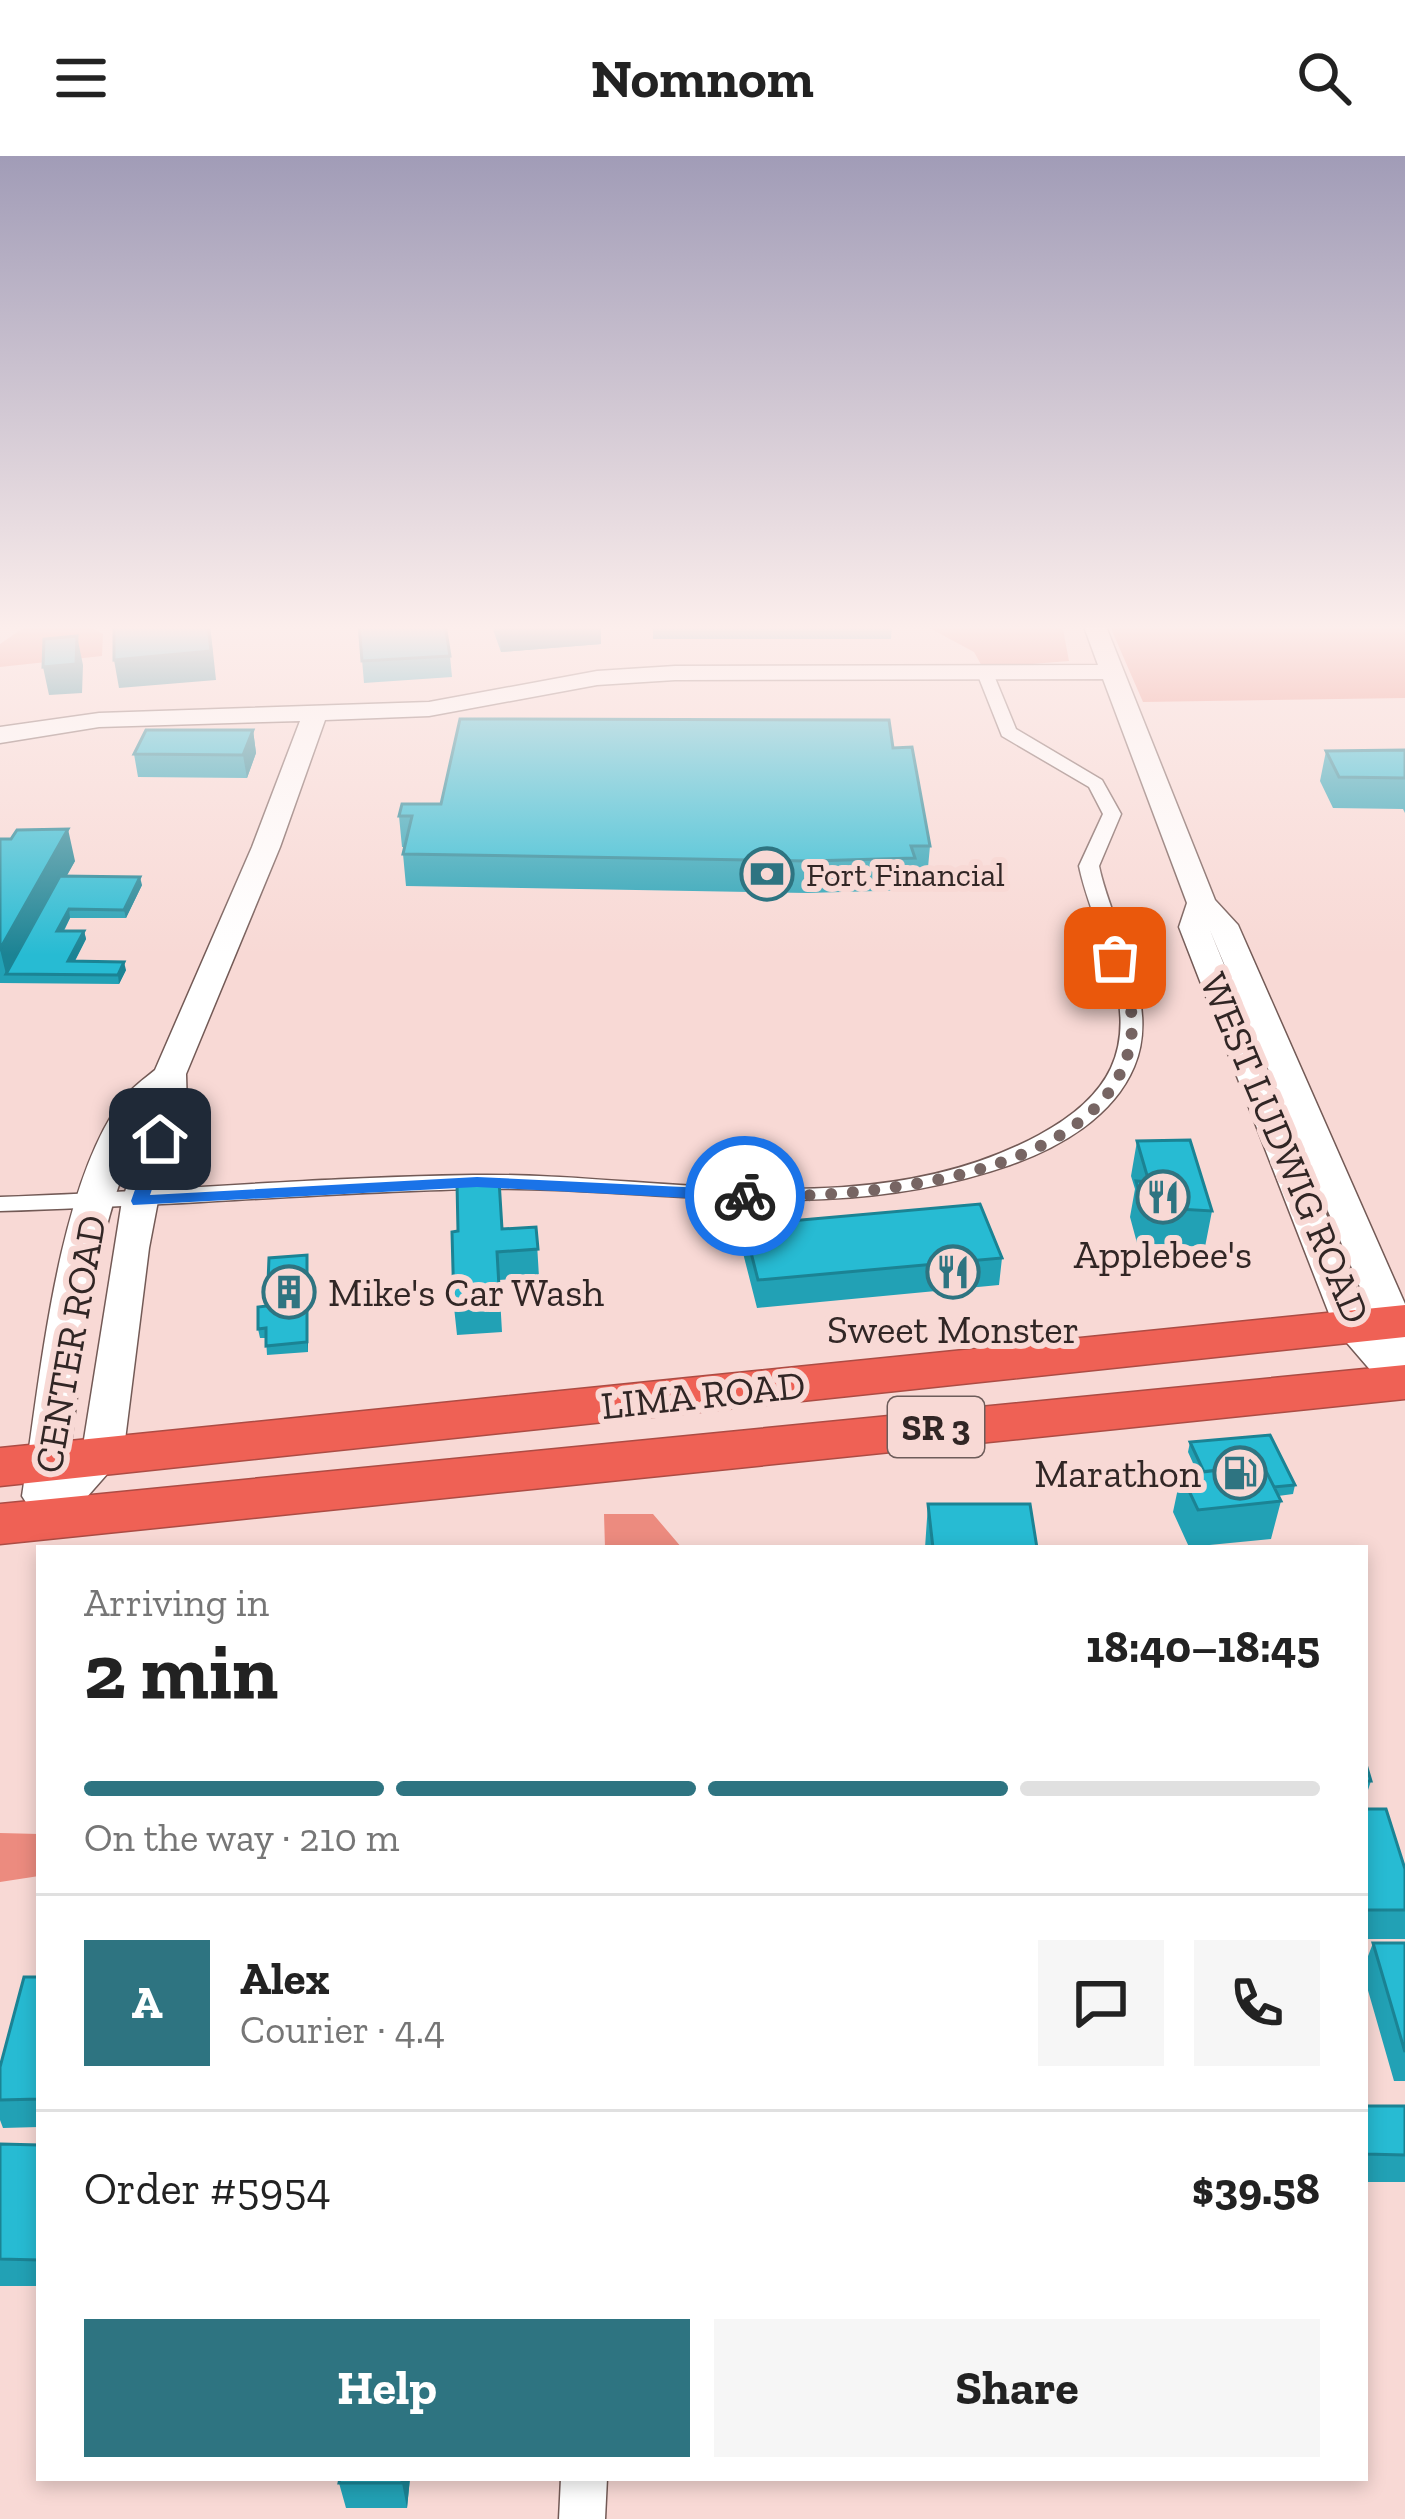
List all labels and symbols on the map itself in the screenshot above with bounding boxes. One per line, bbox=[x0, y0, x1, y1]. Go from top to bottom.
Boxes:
bank icon: Fort Financial bbox=[739, 846, 795, 902]
place label: Fort Financial bbox=[806, 855, 1005, 894]
pin bbox=[1064, 907, 1166, 1009]
street label: WEST LUDWIG ROAD bbox=[1190, 966, 1380, 1330]
pin bbox=[109, 1088, 211, 1190]
courier bbox=[685, 1136, 805, 1256]
restaurant icon: Applebee's bbox=[1135, 1169, 1191, 1225]
street label: CENTER ROAD bbox=[24, 1212, 116, 1476]
place label: Applebee's bbox=[1074, 1231, 1252, 1278]
restaurant icon: Sweet Monster bbox=[925, 1244, 981, 1300]
building icon: Mike's Car Wash bbox=[261, 1264, 317, 1320]
place label: Mike's Car Wash bbox=[328, 1269, 604, 1316]
place label: Sweet Monster bbox=[827, 1306, 1079, 1353]
street label: LIMA ROAD bbox=[599, 1361, 807, 1429]
road number: SR 3 bbox=[888, 1397, 984, 1457]
fuel station icon: Marathon bbox=[1212, 1445, 1268, 1501]
place label: Marathon bbox=[1034, 1450, 1201, 1497]

